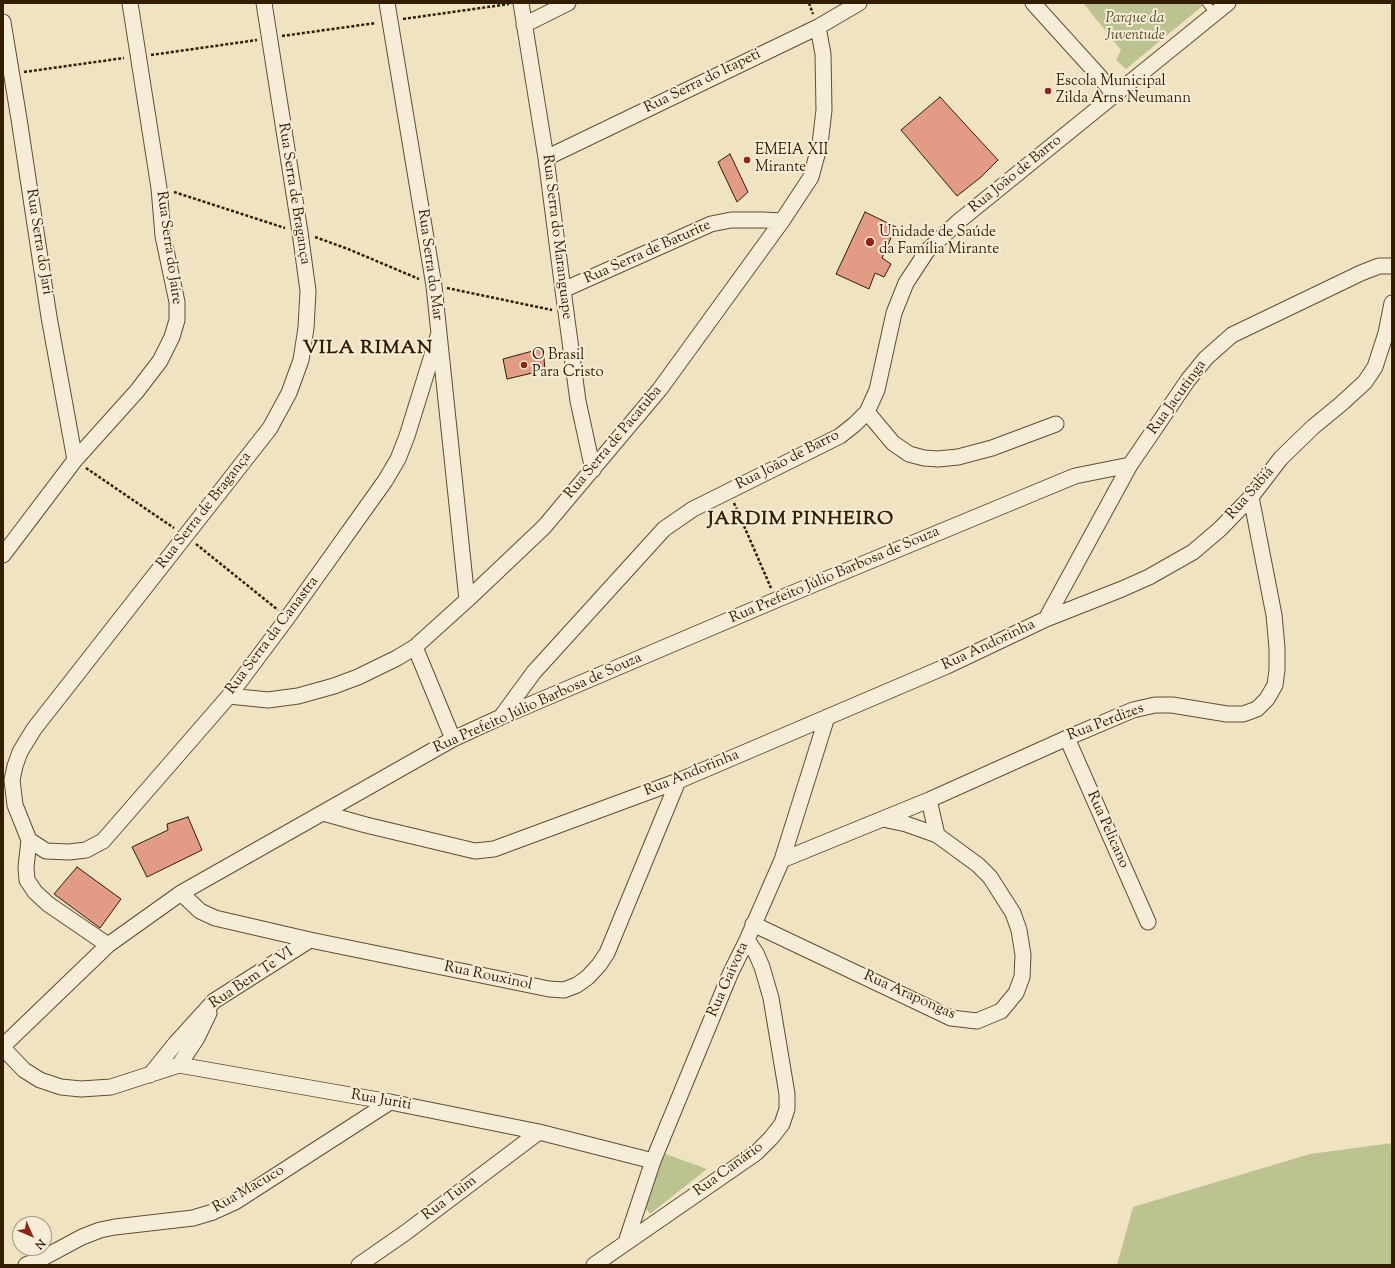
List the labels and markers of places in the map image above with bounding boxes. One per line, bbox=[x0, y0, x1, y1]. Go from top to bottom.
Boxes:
place label: Escola Municipal Zilda Arns Neumann bbox=[1056, 73, 1191, 108]
marker: Escola Municipal Zilda Arns Neumann bbox=[1043, 86, 1053, 96]
place label: EMEIA XII Mirante bbox=[755, 142, 828, 177]
marker: EMEIA XII Mirante bbox=[742, 155, 752, 165]
place label: Unidade de Saúde da Família Mirante bbox=[879, 224, 999, 259]
marker: Unidade de Saúde da Família Mirante bbox=[864, 236, 876, 248]
place label: O Brasil Para Cristo bbox=[532, 347, 604, 382]
marker: O Brasil Para Cristo bbox=[519, 360, 529, 370]

